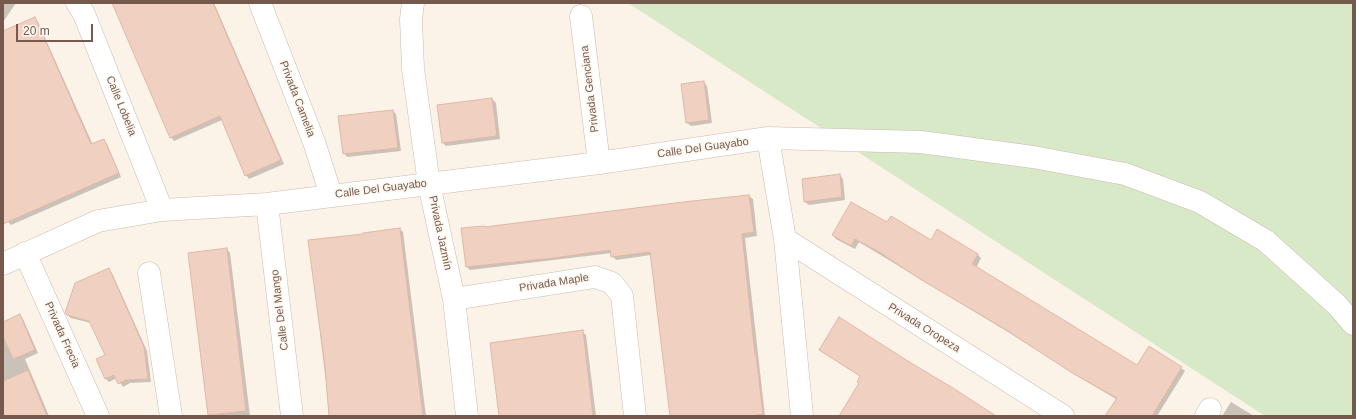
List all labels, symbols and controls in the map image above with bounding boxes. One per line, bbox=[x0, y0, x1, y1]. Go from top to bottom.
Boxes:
scale bar bbox=[18, 16, 95, 42]
text: 20 m bbox=[23, 24, 50, 38]
street label: Privada Genciana bbox=[578, 45, 602, 133]
street label: Privada Camelia bbox=[276, 59, 318, 139]
street label: Calle Lobelia bbox=[103, 74, 139, 138]
street label: Calle Del Guayabo bbox=[656, 135, 750, 161]
street label: Calle Del Guayabo bbox=[334, 177, 428, 201]
street label: Privada Jazmín bbox=[426, 195, 454, 271]
street label: Calle Del Mango bbox=[268, 269, 292, 351]
street label: Privada Maple bbox=[518, 271, 590, 295]
street label: Privada Frecia bbox=[42, 300, 82, 370]
street label: Privada Oropeza bbox=[886, 301, 962, 355]

